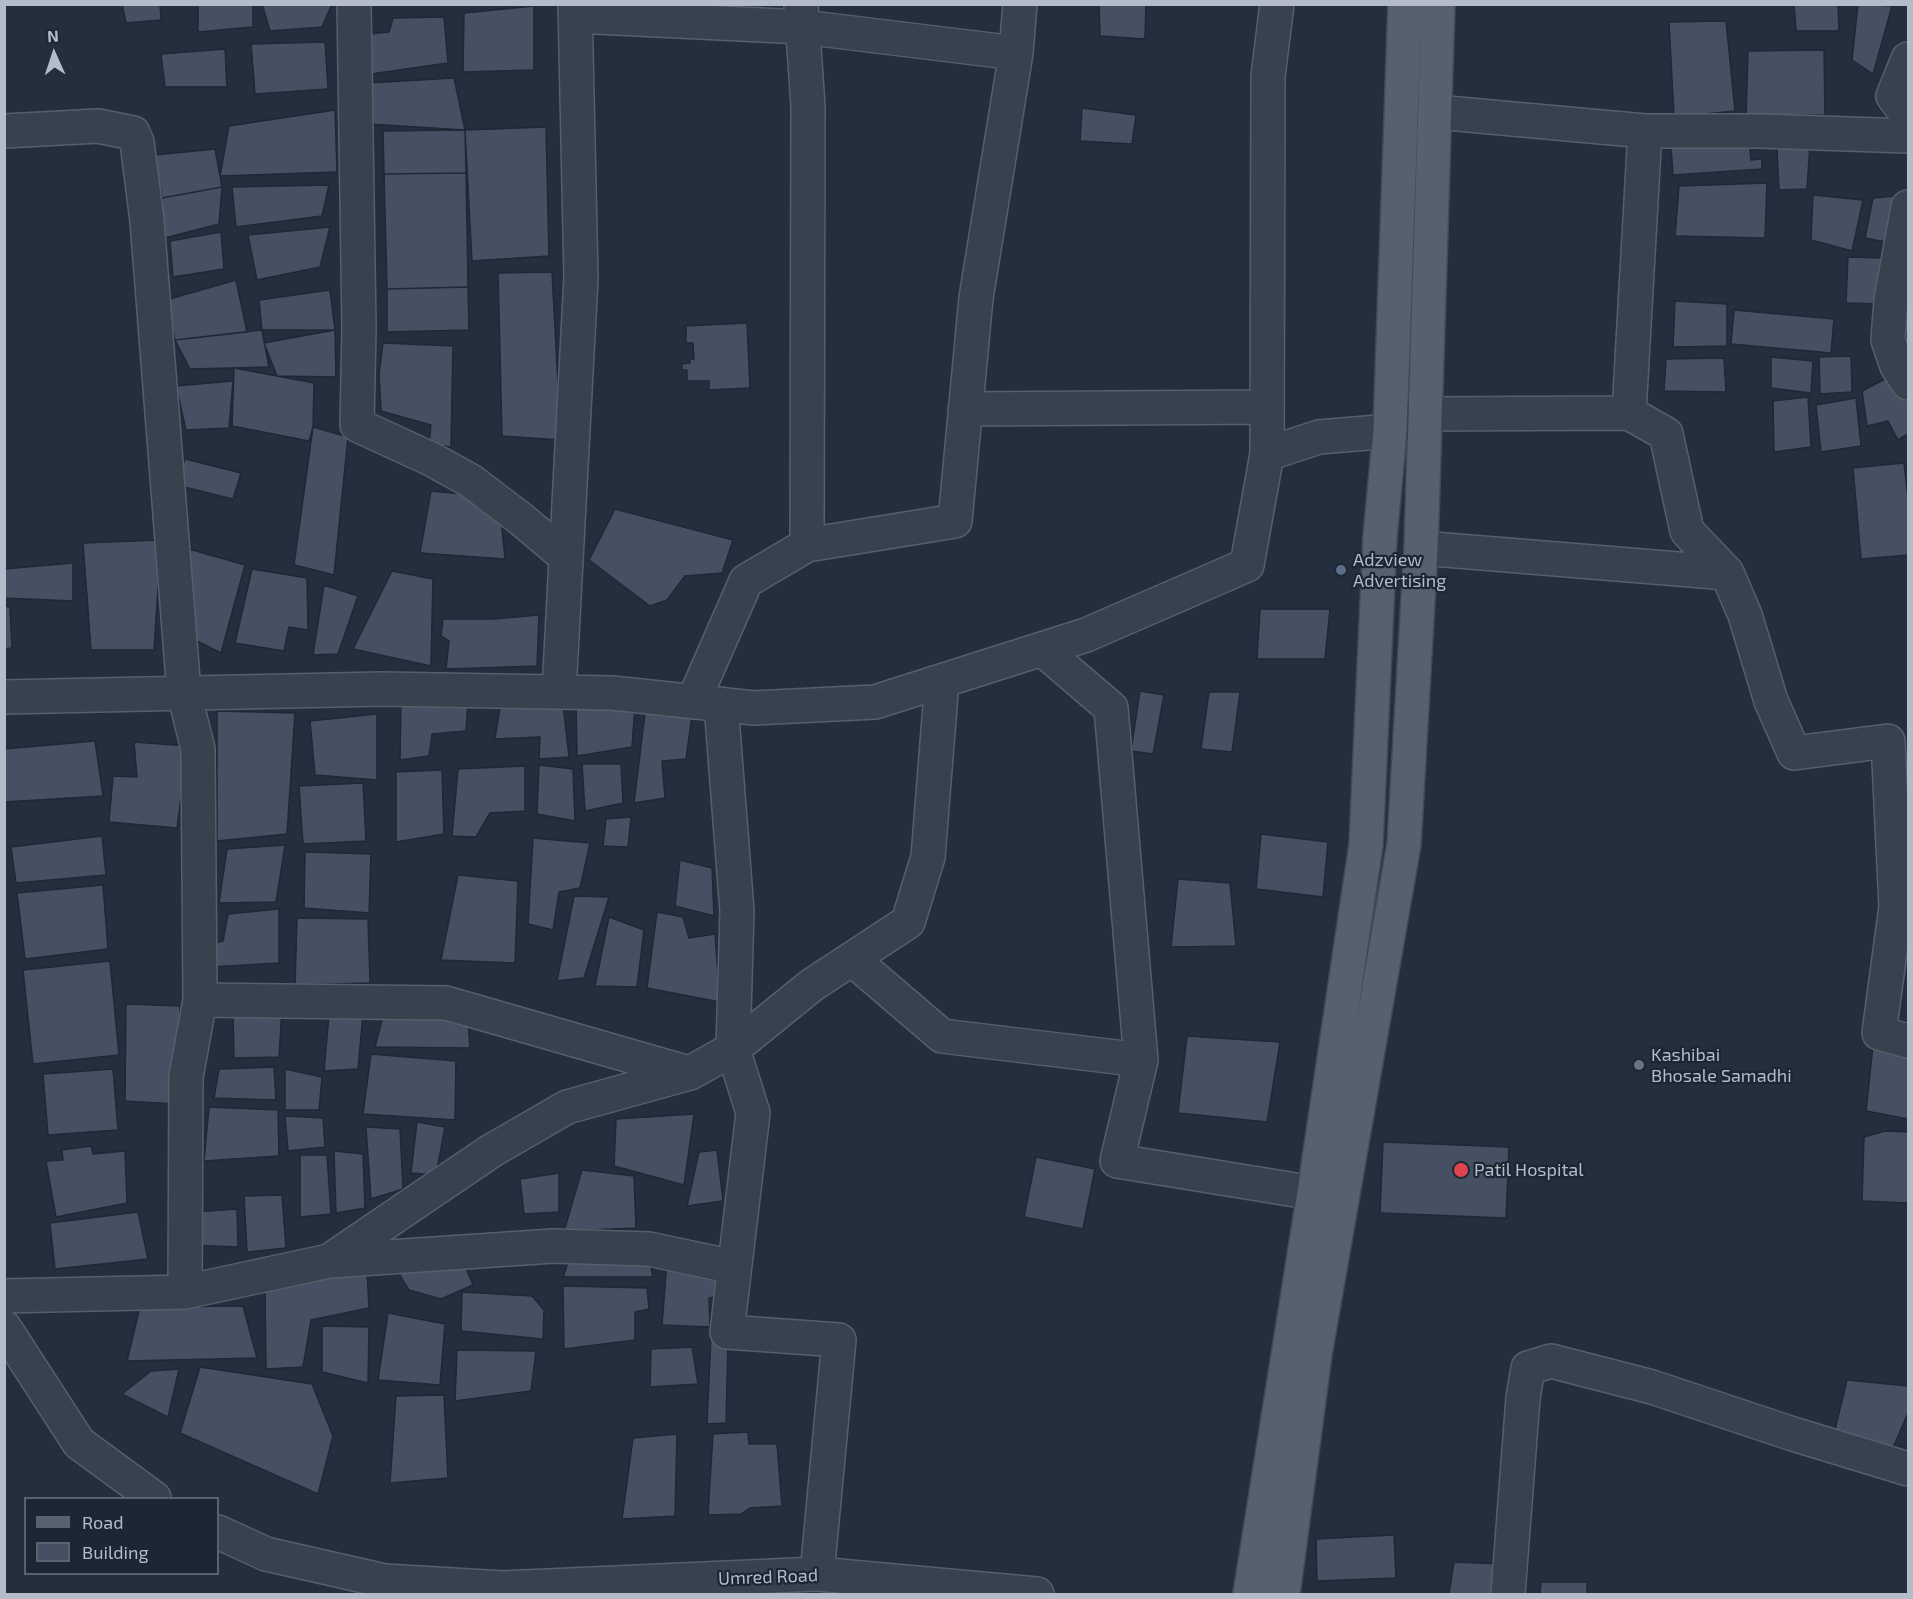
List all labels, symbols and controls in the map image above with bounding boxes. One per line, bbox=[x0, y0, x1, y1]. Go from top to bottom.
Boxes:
north arrow bbox=[24, 24, 84, 84]
text: N bbox=[47, 26, 59, 45]
place label: Adzview Advertising bbox=[1353, 549, 1446, 592]
marker: Adzview Advertising bbox=[1334, 563, 1348, 577]
place label: Kashibai Bhosale Samadhi bbox=[1651, 1044, 1792, 1086]
marker: Kashibai Bhosale Samadhi bbox=[1632, 1058, 1646, 1072]
place label: Patil Hospital bbox=[1474, 1159, 1583, 1181]
marker: Patil Hospital bbox=[1452, 1161, 1470, 1179]
legend bbox=[24, 1497, 219, 1575]
text: Road bbox=[82, 1511, 123, 1533]
text: Building bbox=[82, 1541, 149, 1563]
street label: Umred Road bbox=[718, 1564, 818, 1590]

